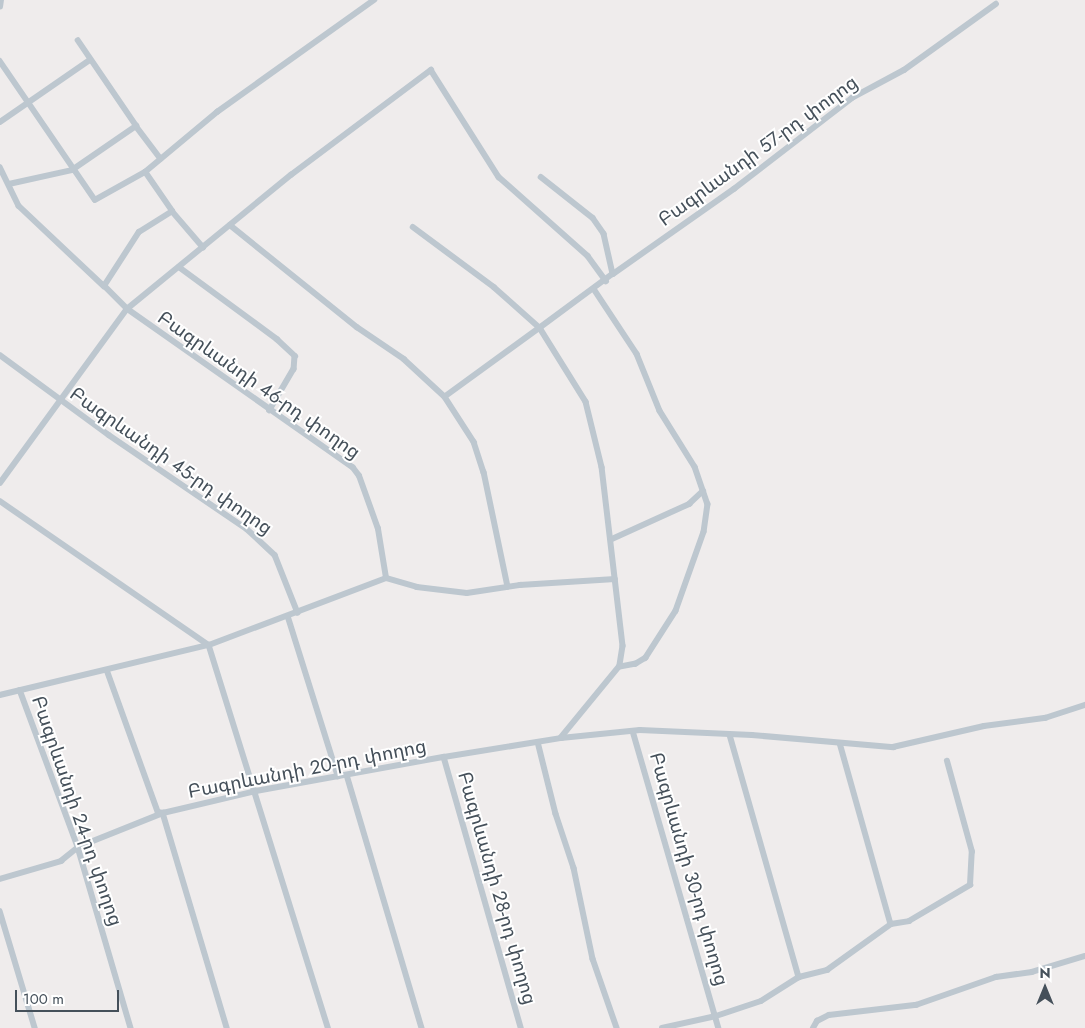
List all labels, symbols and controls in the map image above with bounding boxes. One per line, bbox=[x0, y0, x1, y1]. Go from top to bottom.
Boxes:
street label: Բագրևանդի 57-րդ փողոց bbox=[654, 71, 862, 231]
street label: Բագրևանդի 46-րդ փողոց bbox=[153, 306, 365, 464]
street label: Բագրևանդի 45-րդ փողոց bbox=[65, 382, 277, 540]
street label: Բագրևանդի 24-րդ փողոց bbox=[27, 693, 127, 929]
street label: Բագրևանդի 20-րդ փողոց bbox=[186, 735, 428, 803]
street label: Բագրևանդի 30-րդ փողոց bbox=[645, 750, 733, 988]
street label: Բագրևանդի 28-րդ փողոց bbox=[453, 769, 541, 1007]
north arrow bbox=[1020, 963, 1070, 1013]
text: N bbox=[1039, 963, 1051, 983]
scale bar bbox=[18, 980, 121, 1012]
text: 100 m bbox=[23, 988, 64, 1010]

